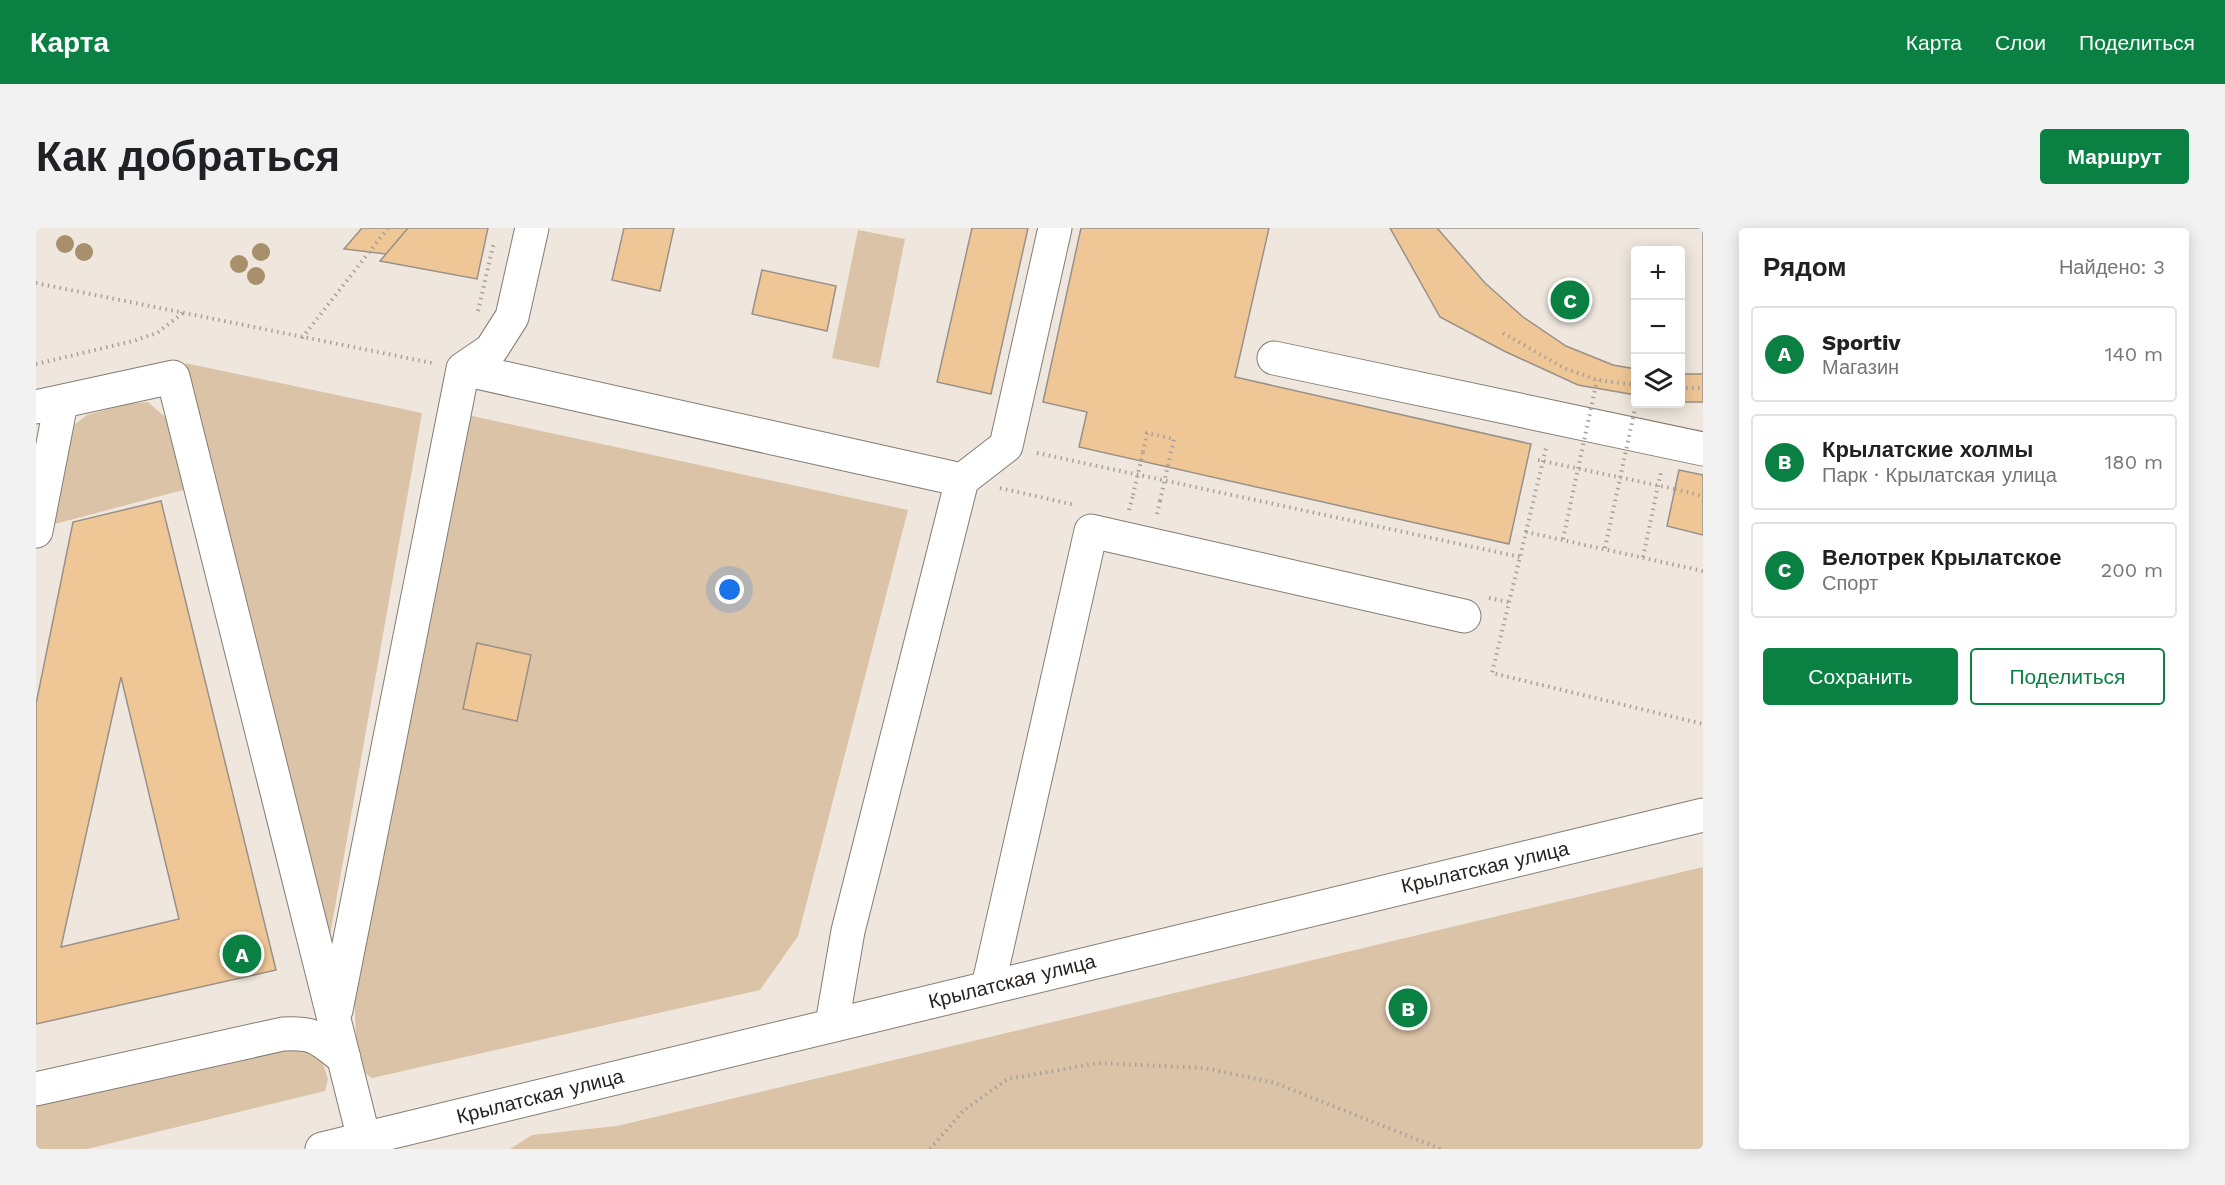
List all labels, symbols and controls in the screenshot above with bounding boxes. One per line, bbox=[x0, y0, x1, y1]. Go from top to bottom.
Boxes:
text: Карта bbox=[30, 26, 109, 59]
text: Карта bbox=[1906, 30, 1962, 55]
text: Слои bbox=[1995, 30, 2046, 55]
text: Поделиться bbox=[2079, 30, 2195, 55]
button: Маршрут bbox=[2040, 129, 2189, 184]
text: Как добраться bbox=[36, 132, 340, 181]
map controls bbox=[1631, 246, 1685, 408]
button: + bbox=[1631, 246, 1685, 300]
text: Рядом bbox=[1763, 252, 1846, 282]
text: Найдено: 3 bbox=[2059, 255, 2165, 279]
pin: C bbox=[1550, 278, 1589, 322]
button: − bbox=[1631, 300, 1685, 354]
text: Sportiv bbox=[1822, 330, 1901, 355]
text: A bbox=[1778, 342, 1791, 366]
text: 140 m bbox=[2105, 342, 2163, 366]
button: layers bbox=[1631, 354, 1685, 408]
text: Магазин bbox=[1822, 355, 1899, 379]
text: Крылатские холмы bbox=[1822, 437, 2033, 462]
text: B bbox=[1778, 450, 1791, 474]
text: 180 m bbox=[2105, 450, 2163, 474]
text: Парк · Крылатская улица bbox=[1822, 463, 2057, 487]
text: Велотрек Крылатское bbox=[1822, 545, 2061, 570]
text: C bbox=[1778, 558, 1791, 582]
text: 200 m bbox=[2101, 558, 2163, 582]
text: Спорт bbox=[1822, 571, 1878, 595]
your location bbox=[715, 575, 744, 604]
button: Сохранить bbox=[1763, 648, 1958, 705]
button: Поделиться bbox=[1970, 648, 2165, 705]
street label: Крылатская улица bbox=[1399, 836, 1572, 898]
pin: A bbox=[222, 932, 262, 976]
street label: Крылатская улица bbox=[926, 948, 1099, 1013]
pin: B bbox=[1388, 986, 1428, 1030]
street label: Крылатская улица bbox=[454, 1063, 627, 1128]

